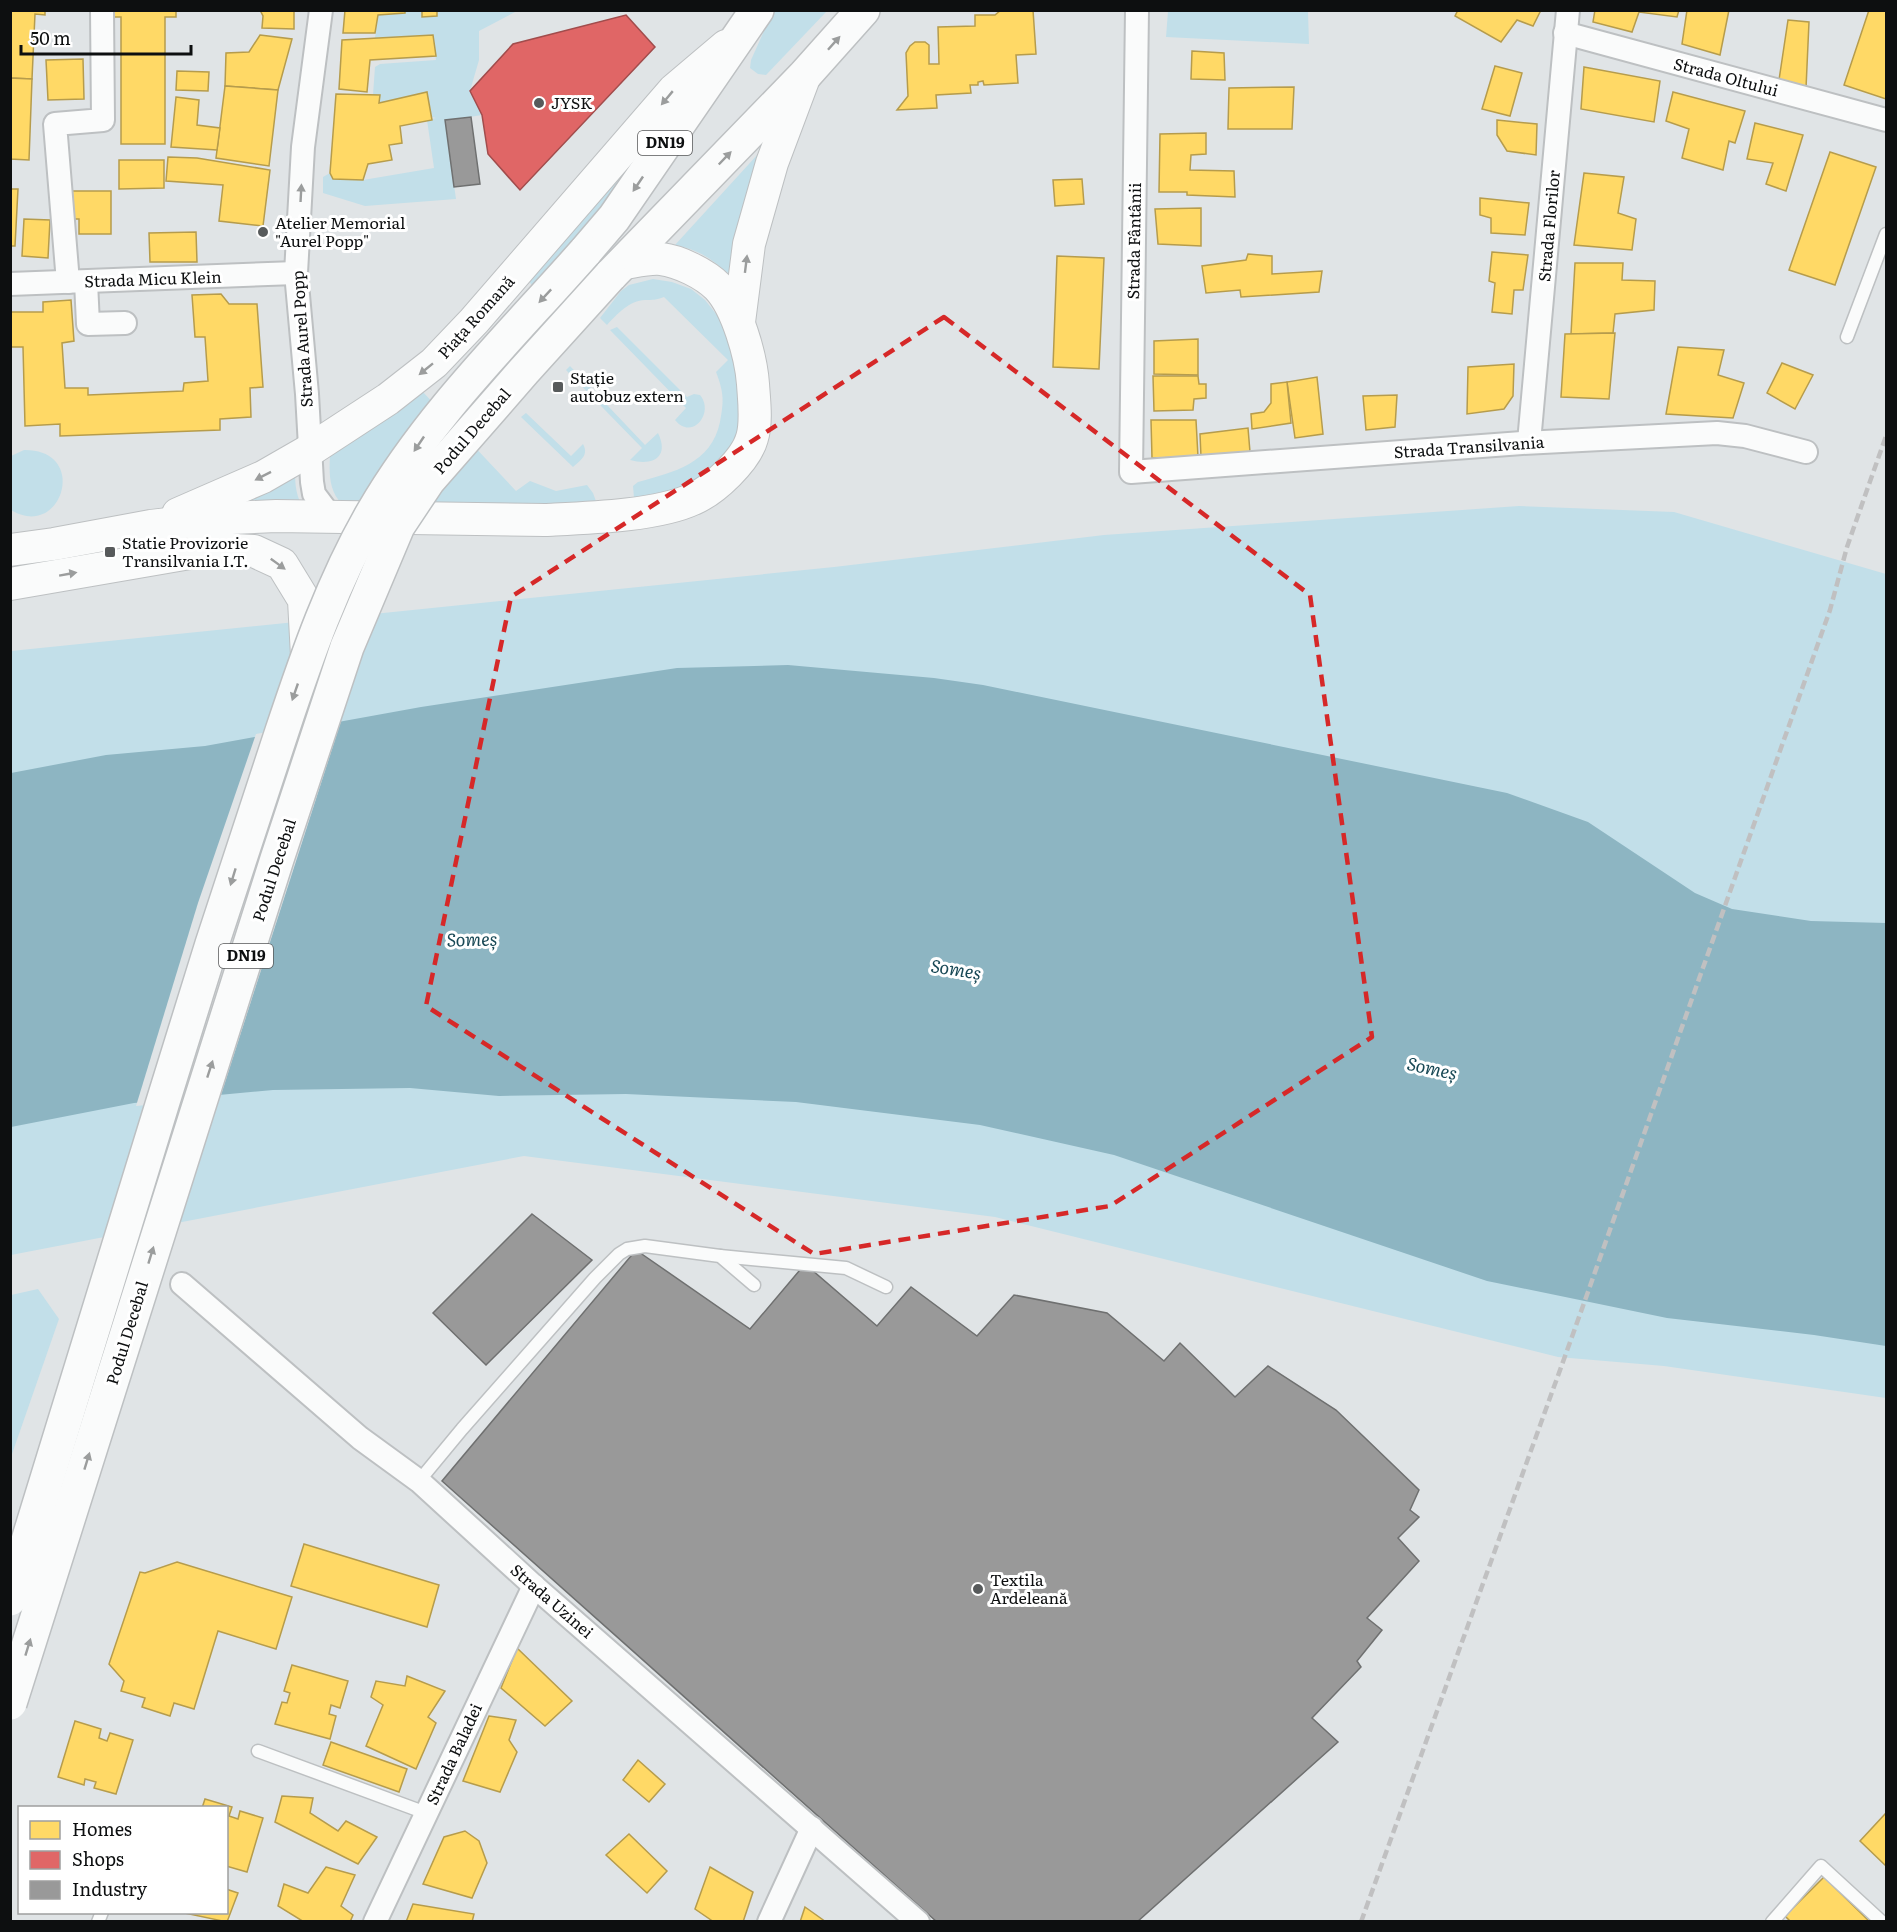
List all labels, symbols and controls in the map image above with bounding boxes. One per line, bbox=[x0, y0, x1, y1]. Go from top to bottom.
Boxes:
scale bar bbox=[21, 18, 190, 56]
text: 50 m bbox=[30, 24, 71, 51]
one-way arrow bbox=[827, 36, 840, 51]
street label: Strada Oltului bbox=[1671, 51, 1781, 102]
place label: JYSK bbox=[551, 90, 592, 114]
one-way arrow bbox=[661, 90, 674, 105]
marker: JYSK bbox=[532, 96, 546, 110]
road number: DN19 bbox=[638, 131, 692, 155]
one-way arrow bbox=[717, 152, 731, 166]
street label: Strada Florilor bbox=[1531, 169, 1565, 283]
one-way arrow bbox=[632, 175, 644, 191]
street label: Strada Fântânii bbox=[1120, 182, 1146, 300]
one-way arrow bbox=[296, 184, 305, 203]
place label: Atelier Memorial "Aurel Popp" bbox=[275, 210, 405, 252]
marker: Atelier Memorial "Aurel Popp" bbox=[256, 225, 270, 239]
one-way arrow bbox=[742, 255, 751, 274]
street label: Strada Micu Klein bbox=[84, 264, 222, 292]
street label: Piața Romană bbox=[431, 269, 519, 363]
street label: Strada Aurel Popp bbox=[284, 270, 318, 408]
one-way arrow bbox=[538, 288, 552, 303]
one-way arrow bbox=[419, 363, 434, 375]
place label: Stație autobuz extern bbox=[570, 365, 684, 407]
marker: Stație autobuz extern bbox=[551, 380, 565, 394]
street label: Podul Decebal bbox=[427, 382, 515, 479]
street label: Strada Transilvania bbox=[1393, 429, 1545, 463]
one-way arrow bbox=[413, 435, 425, 451]
one-way arrow bbox=[255, 471, 272, 481]
place label: Statie Provizorie Transilvania I.T. bbox=[122, 530, 249, 572]
marker: Statie Provizorie Transilvania I.T. bbox=[103, 545, 117, 559]
one-way arrow bbox=[270, 558, 286, 570]
one-way arrow bbox=[59, 569, 78, 578]
one-way arrow bbox=[290, 683, 299, 701]
street label: Podul Decebal bbox=[245, 815, 301, 924]
one-way arrow bbox=[228, 868, 237, 886]
water label: Someș bbox=[446, 925, 498, 952]
road number: DN19 bbox=[219, 944, 273, 968]
water label: Someș bbox=[929, 951, 983, 986]
water label: Someș bbox=[1405, 1049, 1460, 1086]
one-way arrow bbox=[206, 1060, 215, 1078]
one-way arrow bbox=[147, 1246, 156, 1264]
street label: Podul Decebal bbox=[99, 1278, 153, 1387]
one-way arrow bbox=[82, 1452, 92, 1470]
street label: Strada Uzinei bbox=[506, 1557, 599, 1643]
place label: Textila Ardeleană bbox=[990, 1567, 1068, 1609]
marker: Textila Ardeleană bbox=[971, 1582, 985, 1596]
one-way arrow bbox=[24, 1638, 33, 1656]
street label: Strada Baladei bbox=[419, 1699, 487, 1808]
legend bbox=[18, 1806, 228, 1914]
text: Homes bbox=[72, 1815, 132, 1842]
text: Shops bbox=[72, 1845, 124, 1872]
text: Industry bbox=[72, 1875, 148, 1902]

